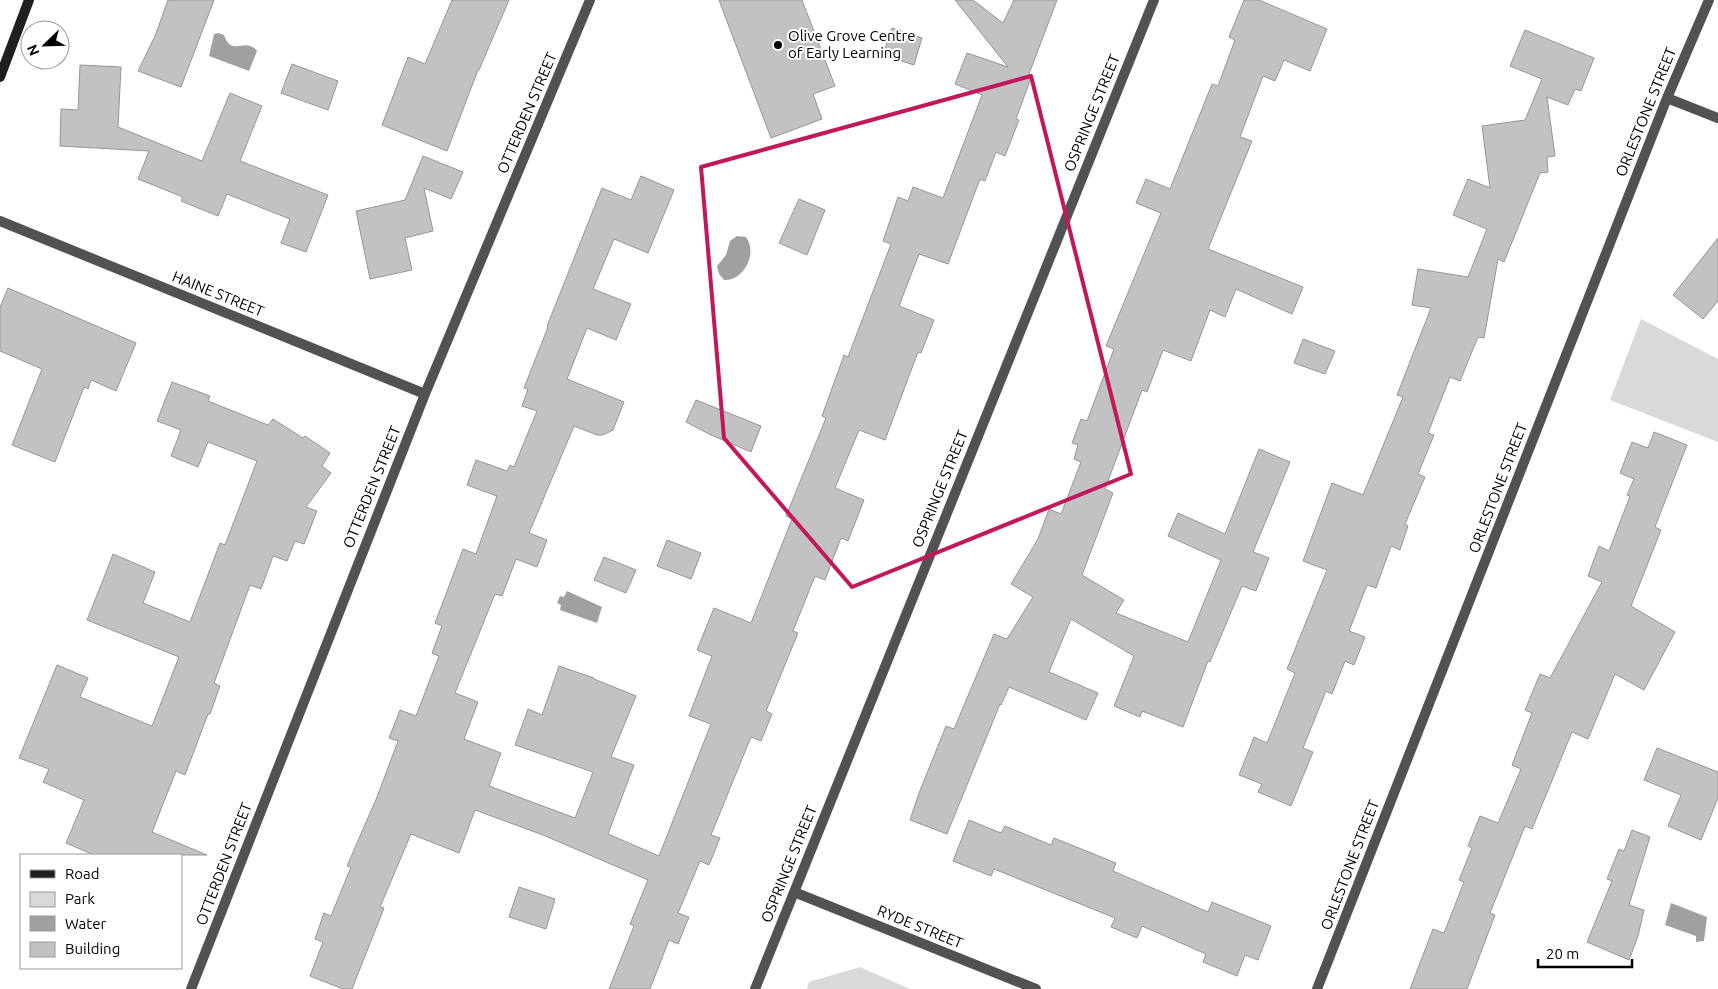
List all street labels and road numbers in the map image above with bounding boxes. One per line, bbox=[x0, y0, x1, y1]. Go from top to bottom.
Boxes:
street label: ORLESTONE STREET bbox=[1612, 44, 1679, 179]
street label: OTTERDEN STREET bbox=[493, 49, 560, 176]
street label: OSPRINGE STREET bbox=[1060, 51, 1123, 174]
street label: HAINE STREET bbox=[170, 267, 267, 320]
street label: ORLESTONE STREET bbox=[1465, 420, 1530, 555]
street label: OTTERDEN STREET bbox=[339, 423, 404, 550]
street label: OSPRINGE STREET bbox=[908, 427, 971, 550]
street label: ORLESTONE STREET bbox=[1317, 797, 1382, 932]
street label: OTTERDEN STREET bbox=[192, 799, 255, 928]
street label: OSPRINGE STREET bbox=[757, 802, 820, 925]
street label: RYDE STREET bbox=[875, 902, 966, 952]

